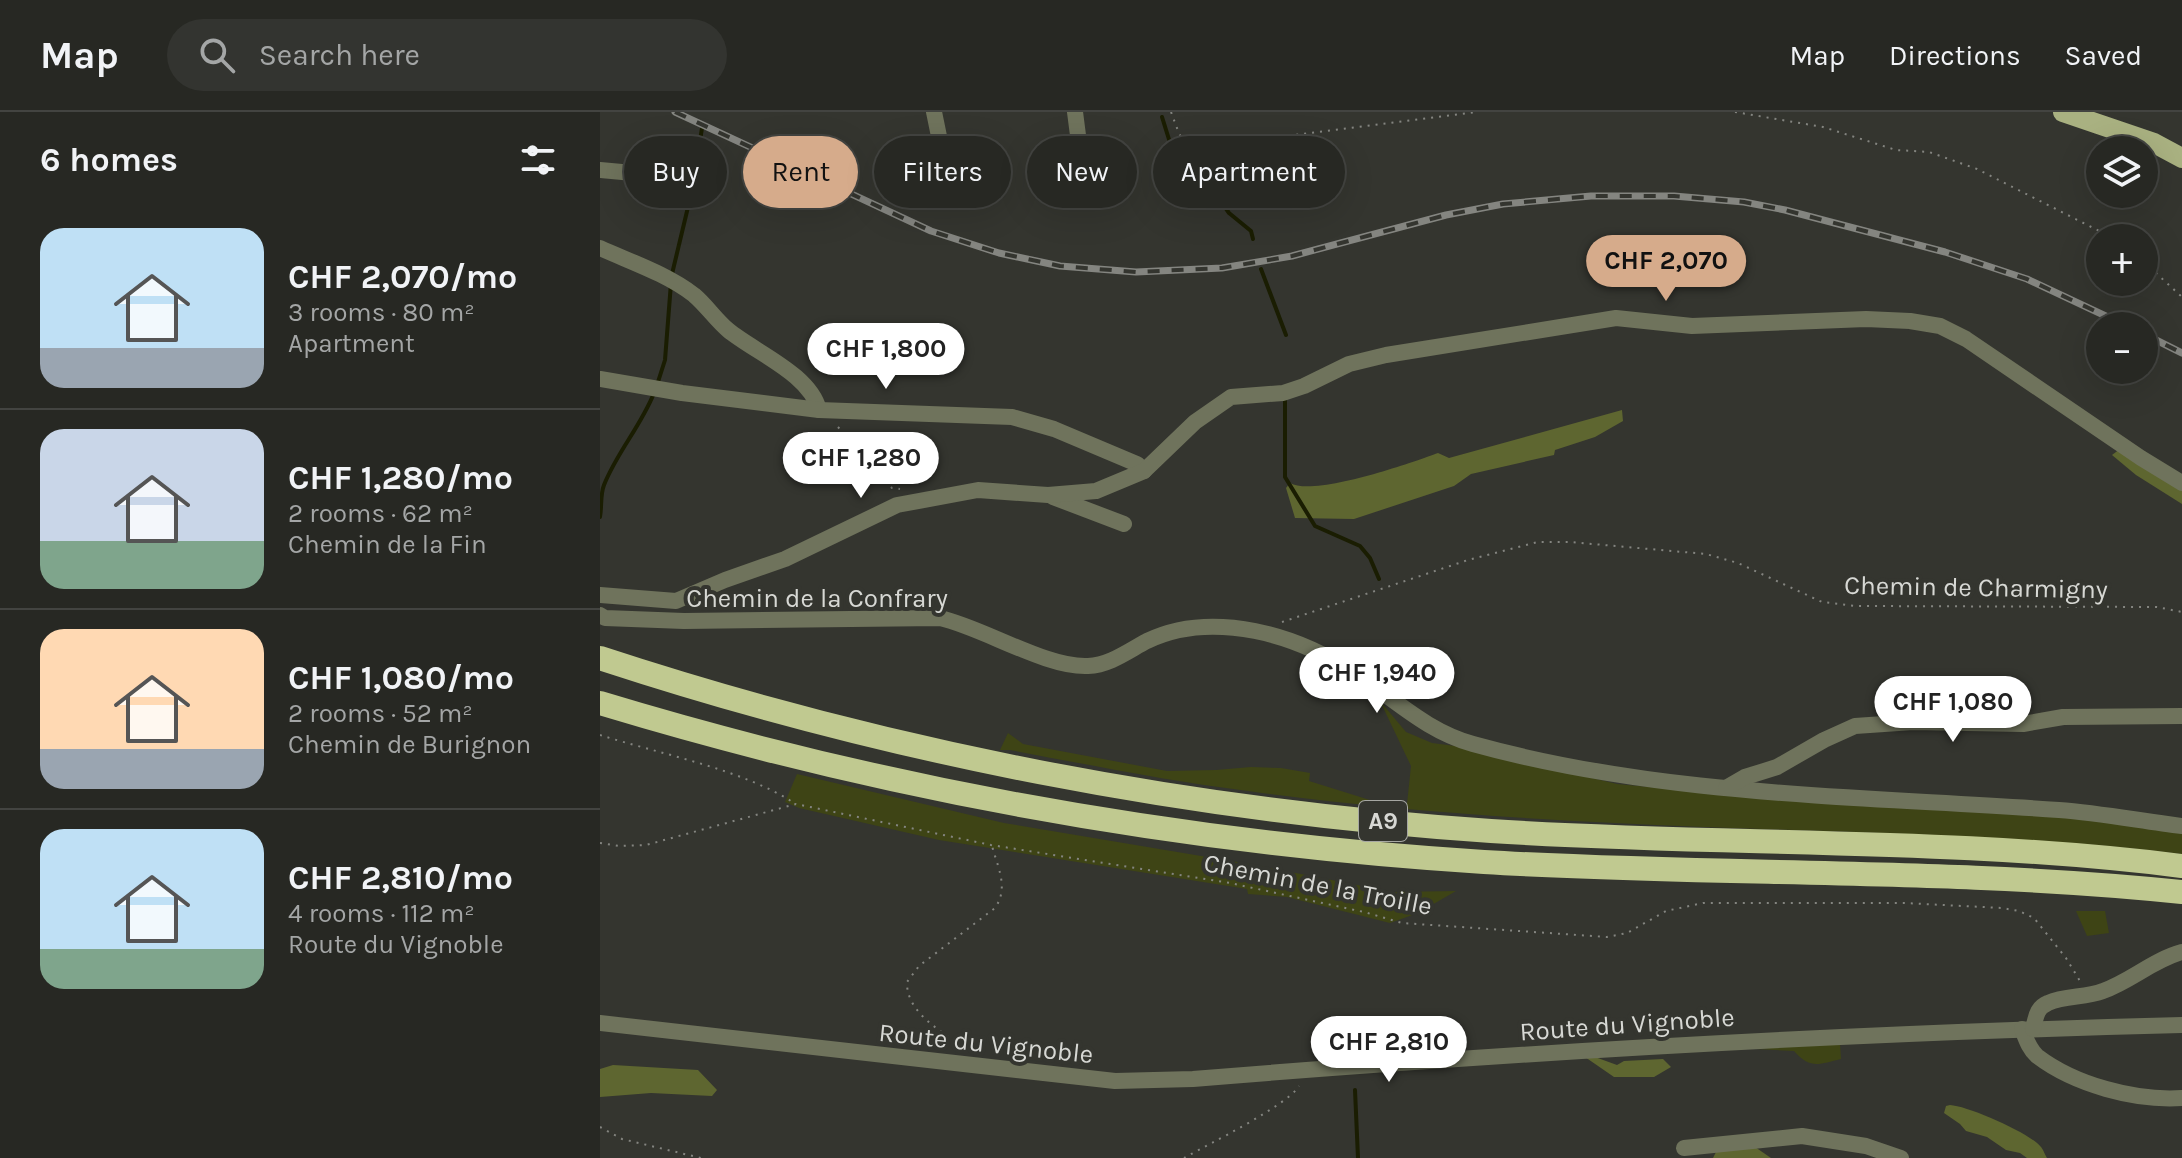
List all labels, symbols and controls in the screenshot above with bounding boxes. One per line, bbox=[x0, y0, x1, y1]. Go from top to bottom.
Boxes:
search box bbox=[167, 19, 727, 91]
text: Map bbox=[40, 33, 119, 78]
icon: search bbox=[195, 33, 239, 77]
text: Search here bbox=[259, 37, 420, 73]
text: Map bbox=[1790, 39, 1845, 72]
text: Directions bbox=[1889, 39, 2021, 72]
text: Saved bbox=[2065, 39, 2142, 72]
chip: Buy bbox=[624, 136, 727, 208]
chip: Rent bbox=[743, 136, 858, 208]
chip: Filters bbox=[874, 136, 1011, 208]
chip: New bbox=[1027, 136, 1137, 208]
chip: Apartment bbox=[1153, 136, 1345, 208]
map controls bbox=[2086, 136, 2158, 384]
button: layers bbox=[2086, 136, 2158, 208]
icon: filters bbox=[516, 138, 560, 182]
text: 6 homes bbox=[40, 140, 178, 180]
button: + bbox=[2086, 224, 2158, 296]
pin: CHF 2,070 bbox=[1574, 235, 1758, 303]
text: CHF 2,070 bbox=[1604, 245, 1728, 276]
text: CHF 2,070/mo bbox=[288, 257, 517, 297]
icon: home bbox=[104, 260, 200, 356]
text: 3 rooms · 80 m² bbox=[288, 297, 475, 328]
button: − bbox=[2086, 312, 2158, 384]
pin: CHF 1,800 bbox=[794, 323, 978, 391]
text: Apartment bbox=[288, 328, 415, 359]
text: CHF 1,800 bbox=[825, 333, 947, 364]
pin: CHF 1,280 bbox=[769, 432, 953, 500]
text: CHF 1,280 bbox=[801, 442, 921, 473]
text: CHF 1,280/mo bbox=[288, 458, 513, 498]
icon: home bbox=[104, 461, 200, 557]
text: 2 rooms · 62 m² bbox=[288, 498, 473, 529]
text: Chemin de la Fin bbox=[288, 529, 487, 560]
street label: Chemin de Charmigny bbox=[1844, 570, 2108, 605]
street label: Chemin de la Confrary bbox=[686, 583, 948, 614]
pin: CHF 1,940 bbox=[1285, 647, 1469, 715]
text: CHF 1,940 bbox=[1317, 657, 1437, 688]
text: CHF 1,080/mo bbox=[288, 658, 514, 698]
icon: home bbox=[104, 661, 200, 757]
pin: CHF 1,080 bbox=[1861, 676, 2045, 744]
text: CHF 1,080 bbox=[1892, 686, 2014, 717]
text: 2 rooms · 52 m² bbox=[288, 698, 473, 729]
text: Chemin de Burignon bbox=[288, 729, 531, 760]
road number: A9 bbox=[1359, 801, 1407, 841]
street label: Chemin de la Troille bbox=[1201, 847, 1435, 922]
text: CHF 2,810/mo bbox=[288, 858, 513, 898]
icon: home bbox=[104, 861, 200, 957]
text: 4 rooms · 112 m² bbox=[288, 898, 475, 929]
text: Route du Vignoble bbox=[288, 929, 504, 960]
street label: Route du Vignoble bbox=[1518, 1002, 1736, 1047]
pin: CHF 2,810 bbox=[1297, 1016, 1481, 1084]
street label: Route du Vignoble bbox=[877, 1017, 1095, 1070]
text: CHF 2,810 bbox=[1329, 1026, 1449, 1057]

